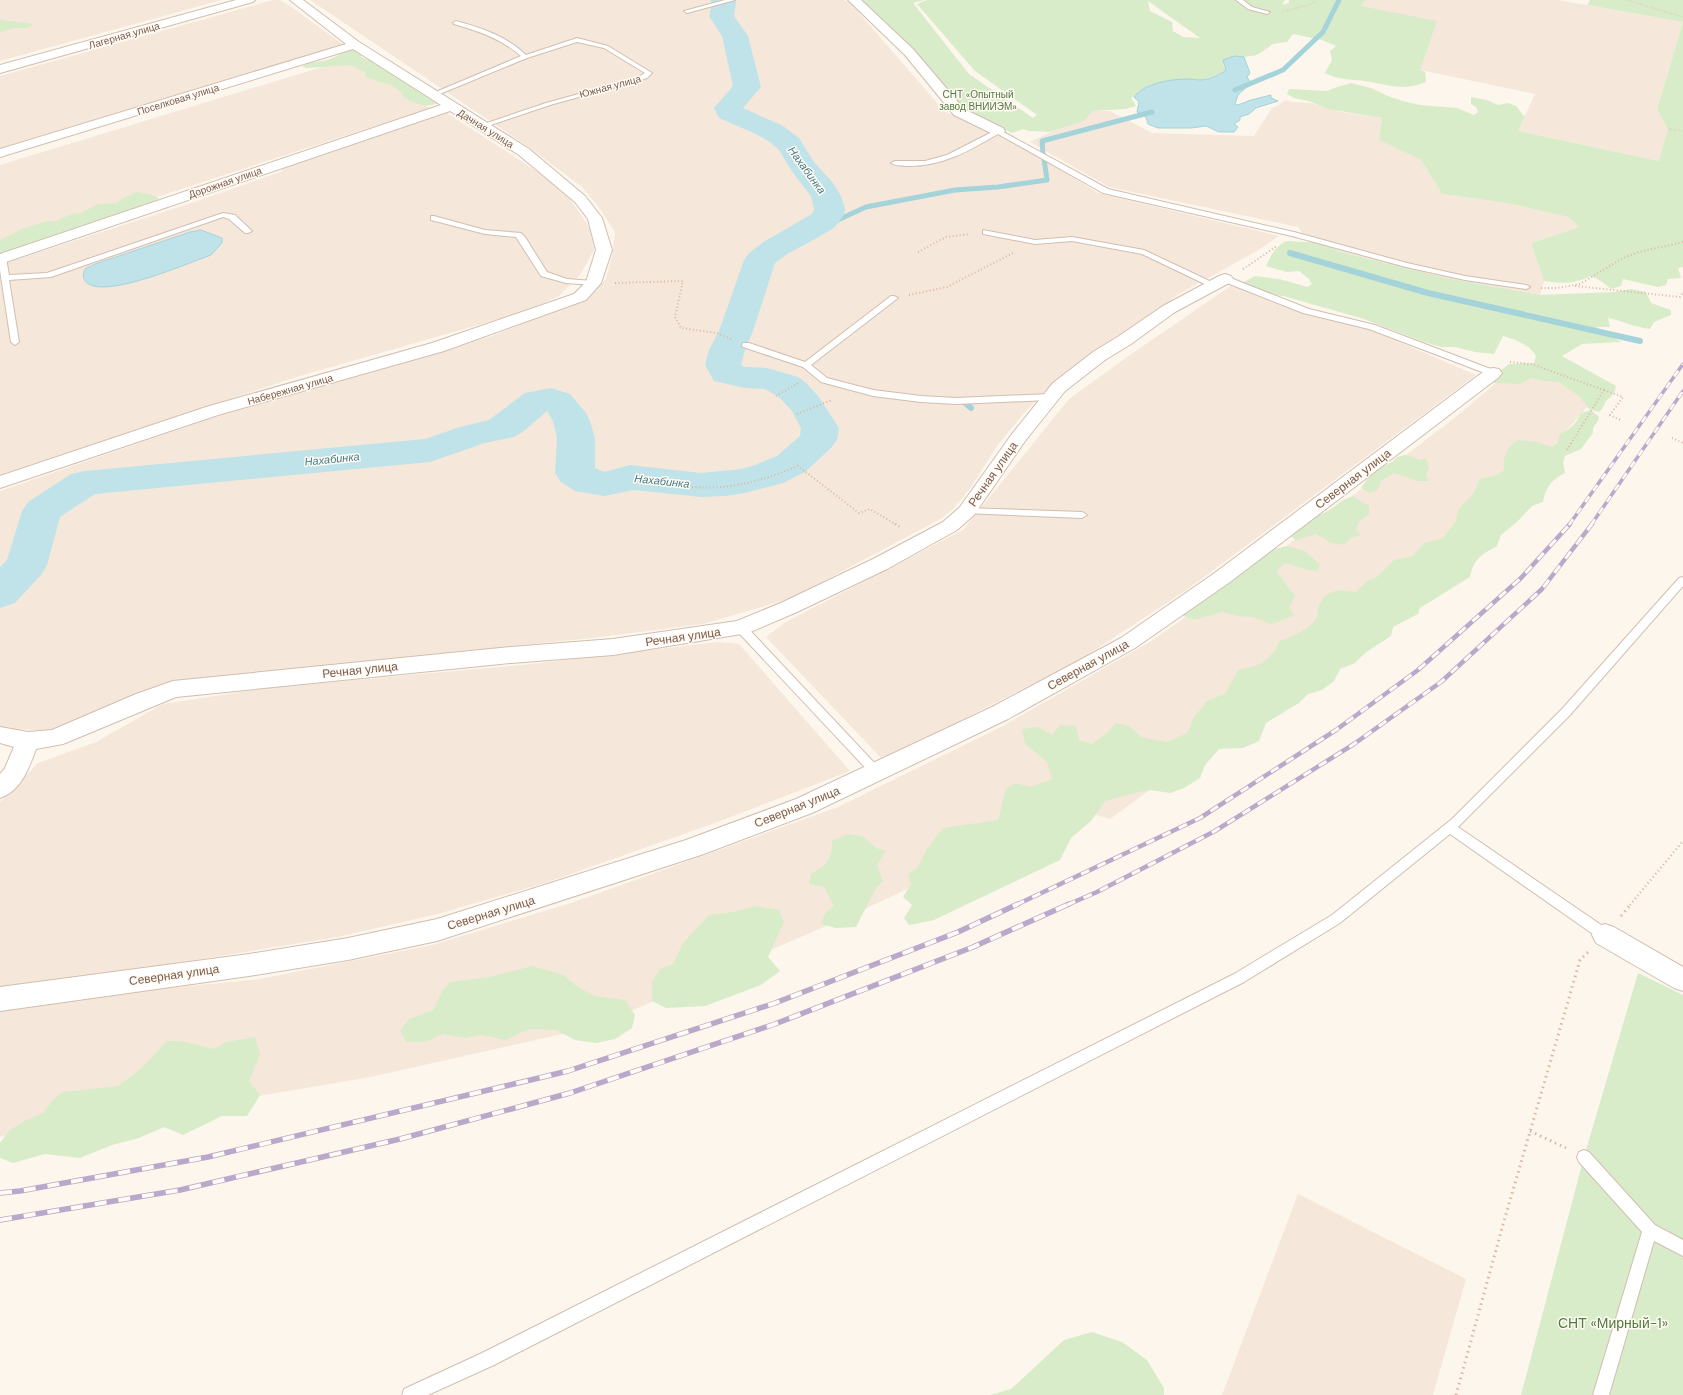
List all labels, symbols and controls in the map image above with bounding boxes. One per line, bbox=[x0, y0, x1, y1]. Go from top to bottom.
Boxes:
street label: Лагерная улица bbox=[87, 19, 162, 52]
street label: Южная улица bbox=[578, 72, 643, 101]
street label: Поселковая улица bbox=[136, 81, 221, 118]
park label: СНТ «Опытный завод ВНИИЭМ» bbox=[939, 88, 1017, 113]
street label: Дачная улица bbox=[455, 106, 517, 151]
water label: Нахабинка bbox=[785, 144, 829, 196]
street label: Дорожная улица bbox=[187, 164, 264, 201]
street label: Набережная улица bbox=[246, 371, 335, 408]
street label: Речная улица bbox=[965, 438, 1022, 510]
street label: Северная улица bbox=[1312, 445, 1394, 513]
water label: Нахабинка bbox=[304, 449, 360, 469]
water label: Нахабинка bbox=[634, 471, 690, 491]
street label: Речная улица bbox=[644, 624, 722, 650]
street label: Северная улица bbox=[1044, 636, 1132, 694]
street label: Речная улица bbox=[321, 658, 399, 682]
street label: Северная улица bbox=[752, 782, 842, 831]
street label: Северная улица bbox=[445, 892, 537, 934]
street label: Северная улица bbox=[128, 961, 220, 989]
park label: СНТ «Мирный-1» bbox=[1558, 1314, 1668, 1332]

